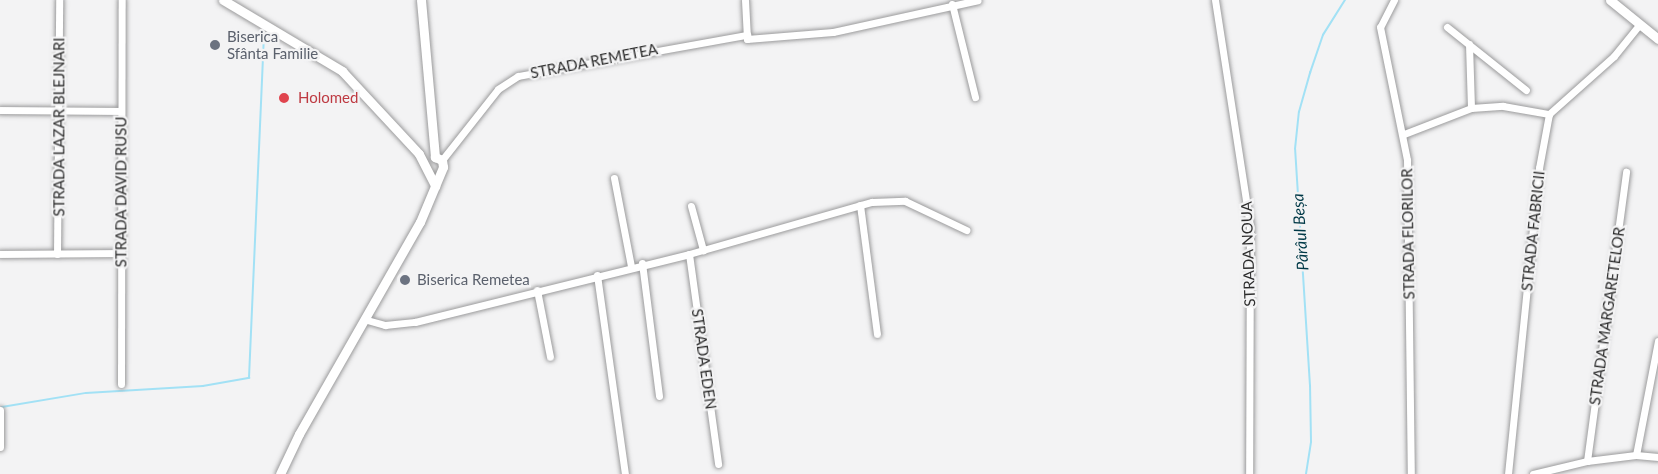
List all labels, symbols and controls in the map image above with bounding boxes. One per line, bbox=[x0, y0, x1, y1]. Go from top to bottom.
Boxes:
place label: Biserica Sfânta Familie bbox=[227, 27, 318, 62]
street label: STRADA LAZAR BLEJNARI bbox=[50, 37, 68, 217]
marker: Biserica Sfânta Familie bbox=[208, 38, 222, 52]
street label: STRADA REMETEA bbox=[528, 40, 660, 82]
marker: Holomed bbox=[275, 89, 293, 107]
place label: Holomed bbox=[298, 89, 358, 107]
street label: STRADA DAVID RUSU bbox=[112, 116, 130, 268]
street label: STRADA FLORILOR bbox=[1398, 168, 1418, 300]
street label: STRADA FABRICII bbox=[1518, 170, 1548, 292]
water label: Pârâul Beșa bbox=[1288, 193, 1312, 271]
street label: STRADA NOUA bbox=[1237, 201, 1259, 307]
street label: STRADA MARGARETELOR bbox=[1586, 226, 1628, 406]
place label: Biserica Remetea bbox=[417, 271, 530, 289]
marker: Biserica Remetea bbox=[398, 273, 412, 287]
street label: STRADA EDEN bbox=[688, 307, 720, 411]

